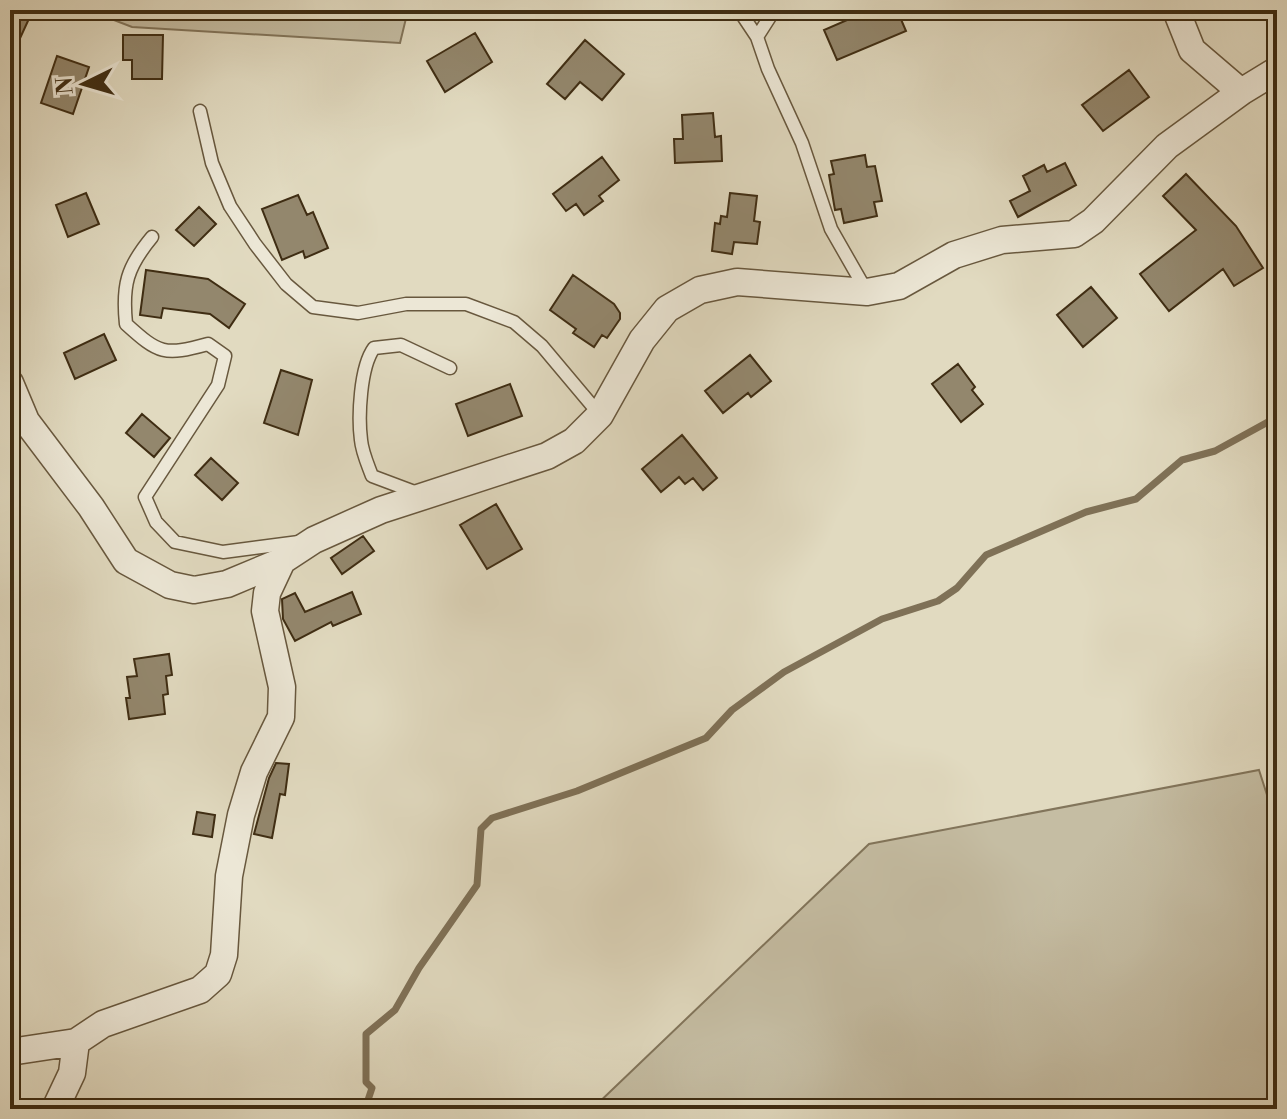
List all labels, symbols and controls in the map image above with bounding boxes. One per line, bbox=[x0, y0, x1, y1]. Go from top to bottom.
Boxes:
north arrow bbox=[44, 44, 124, 124]
text: N bbox=[51, 75, 80, 95]

